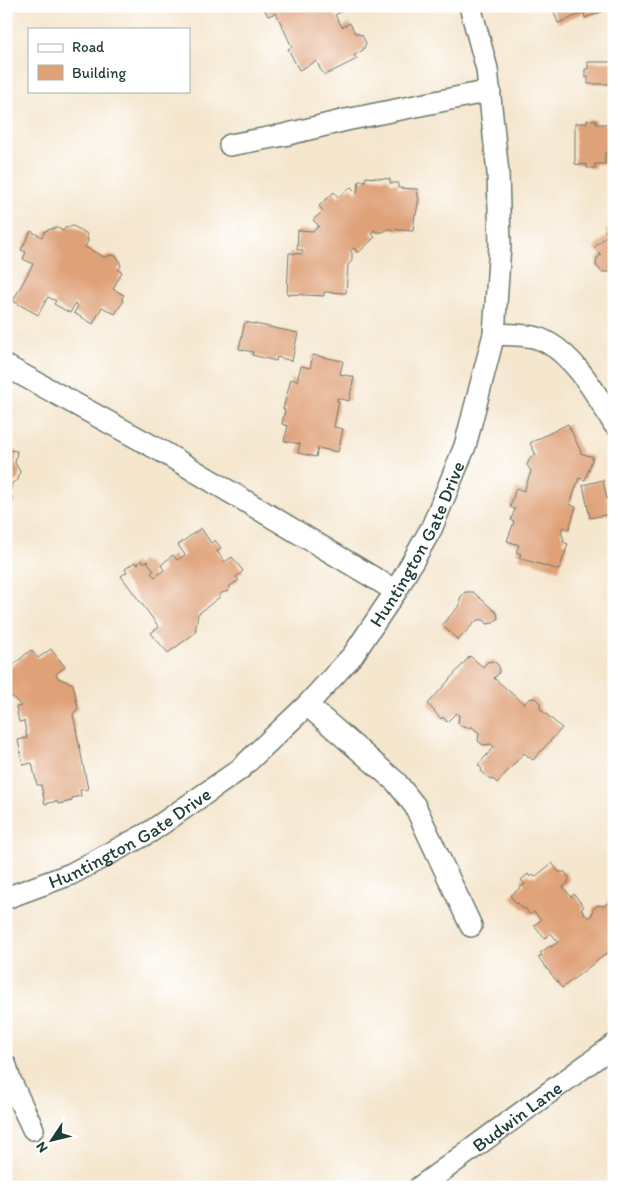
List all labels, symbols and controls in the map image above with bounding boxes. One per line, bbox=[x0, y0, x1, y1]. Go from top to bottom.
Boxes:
legend bbox=[28, 28, 190, 92]
text: Road bbox=[72, 38, 105, 56]
text: Building bbox=[72, 64, 126, 82]
street label: Huntington Gate Drive bbox=[364, 458, 469, 631]
street label: Huntington Gate Drive bbox=[45, 782, 215, 893]
street label: Budwin Lane bbox=[467, 1076, 566, 1157]
north arrow bbox=[28, 1116, 78, 1166]
text: N bbox=[32, 1138, 51, 1156]

